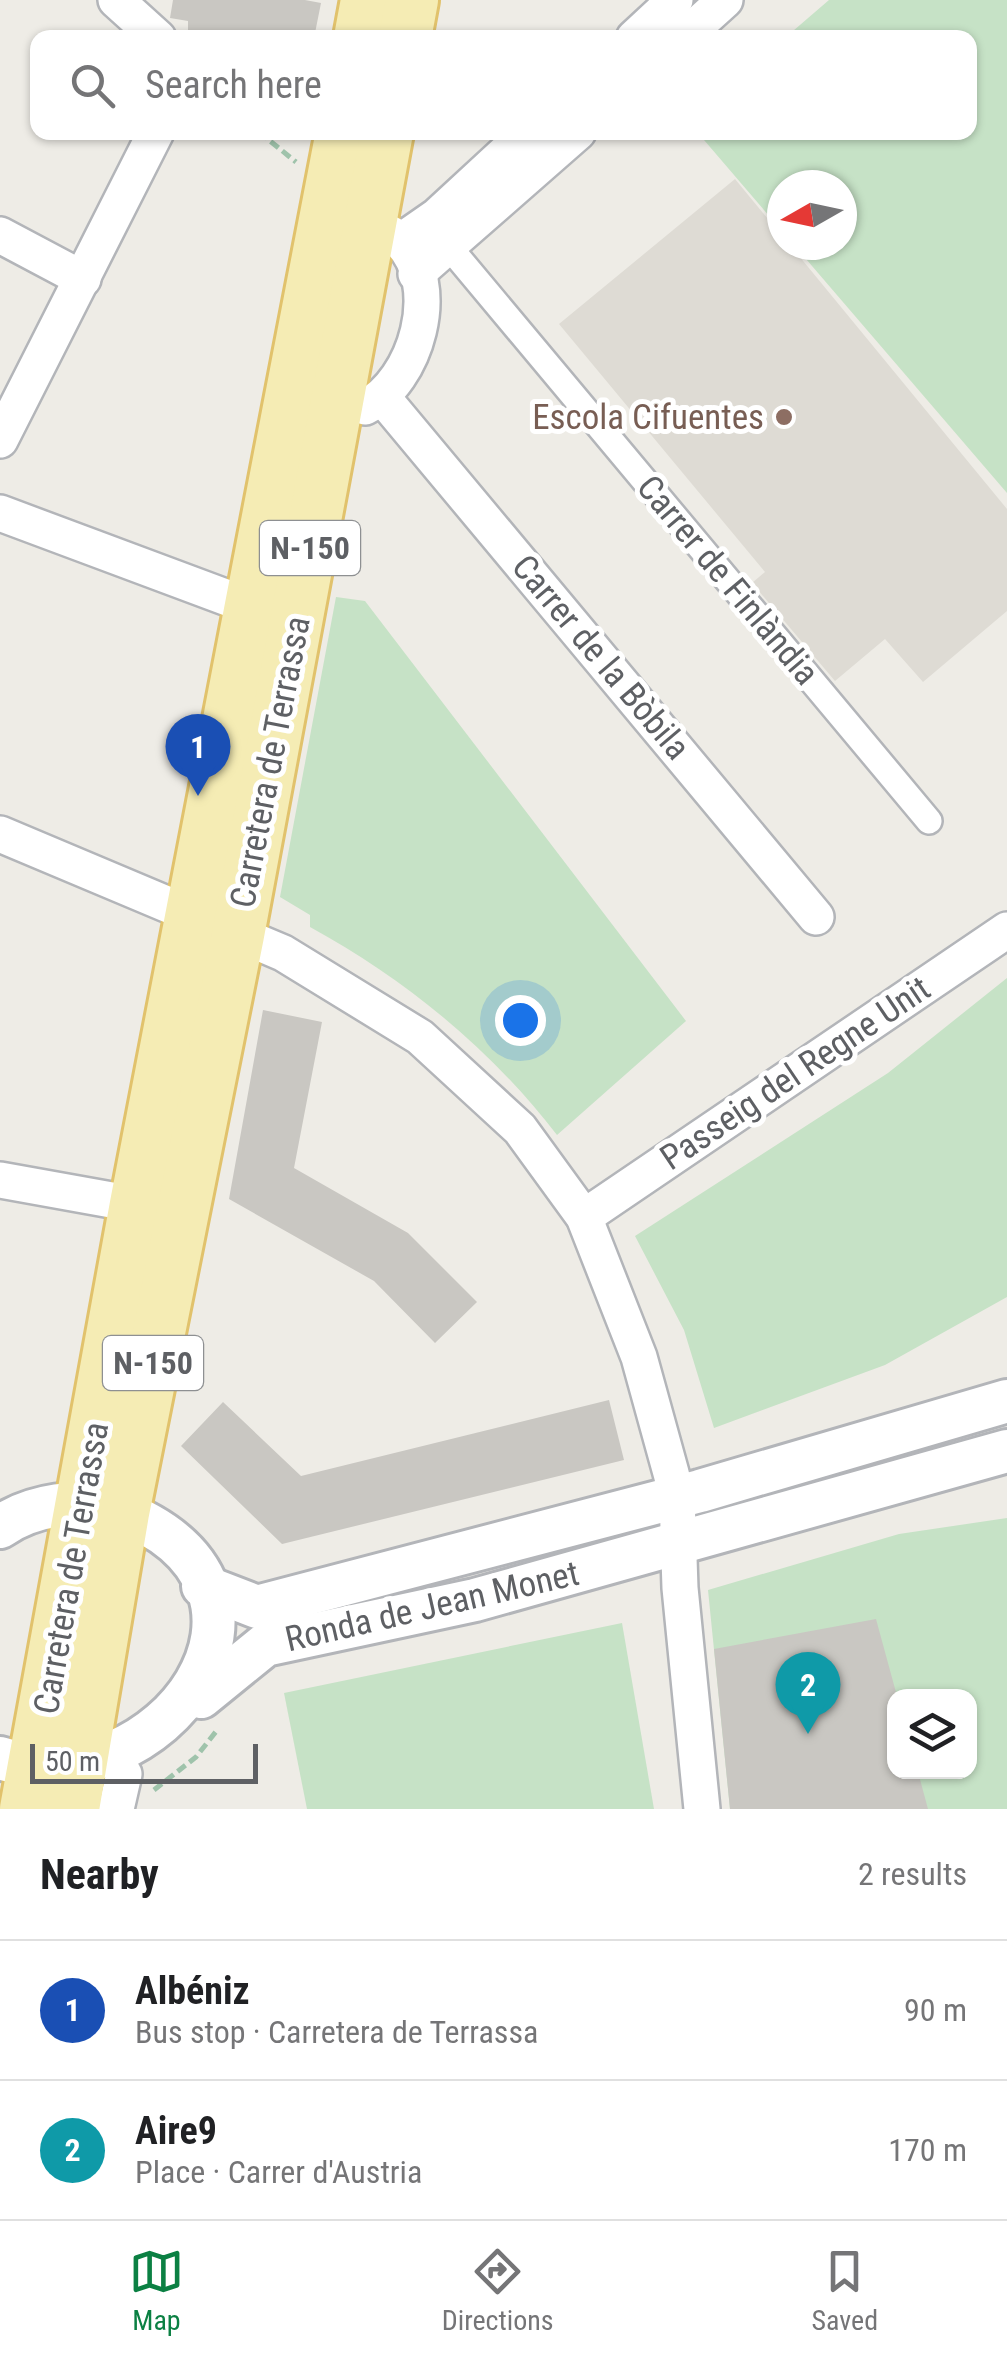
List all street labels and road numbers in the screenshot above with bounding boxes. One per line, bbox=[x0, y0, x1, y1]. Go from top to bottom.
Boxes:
street label: Carrer de Finlàndia bbox=[628, 467, 827, 693]
road number: N-150 bbox=[260, 521, 360, 575]
street label: Carrer de la Bòbila bbox=[503, 547, 698, 768]
street label: Carretera de Terrassa bbox=[222, 613, 319, 911]
street label: Passeig del Regne Unit bbox=[653, 968, 938, 1179]
road number: N-150 bbox=[103, 1336, 203, 1390]
street label: Carretera de Terrassa bbox=[26, 1419, 117, 1717]
street label: Ronda de Jean Monet bbox=[281, 1553, 583, 1660]

